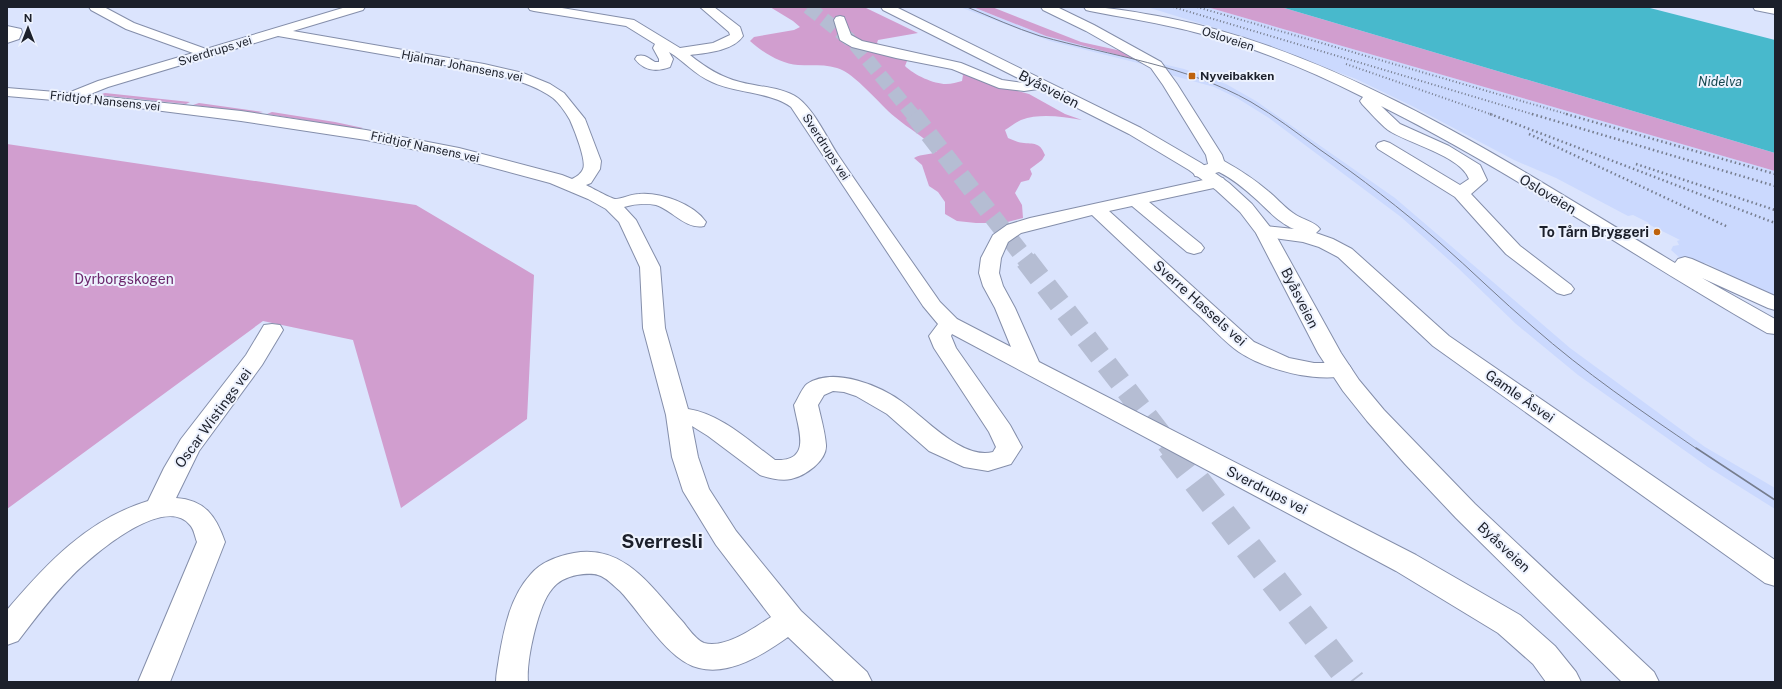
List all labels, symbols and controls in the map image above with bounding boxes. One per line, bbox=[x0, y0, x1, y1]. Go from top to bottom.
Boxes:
north arrow bbox=[8, 8, 48, 48]
text: N bbox=[24, 12, 32, 24]
street label: Osloveien bbox=[1200, 24, 1256, 54]
street label: Sverdrups vei bbox=[177, 33, 253, 69]
street label: Hjalmar Johansens vei bbox=[400, 47, 524, 85]
street label: Byåsveien bbox=[1016, 67, 1082, 111]
place label: Nyveibakken bbox=[1200, 69, 1274, 83]
marker: Nyveibakken bbox=[1187, 71, 1197, 81]
water label: Nidelva bbox=[1698, 74, 1742, 89]
street label: Fridtjof Nansens vei bbox=[49, 88, 161, 114]
street label: Sverdrups vei bbox=[799, 111, 853, 183]
street label: Fridtjof Nansens vei bbox=[369, 129, 481, 165]
street label: Osloveien bbox=[1517, 171, 1579, 217]
place label: To Tårn Bryggeri bbox=[1539, 224, 1649, 240]
marker: To Tårn Bryggeri bbox=[1652, 227, 1662, 237]
street label: Sverre Hassels vei bbox=[1150, 257, 1250, 349]
street label: Byåsveien bbox=[1278, 265, 1322, 331]
park label: Dyrborgskogen bbox=[74, 271, 174, 287]
street label: Oscar Wistings vei bbox=[172, 365, 254, 471]
street label: Gamle Åsvei bbox=[1482, 365, 1559, 426]
street label: Sverdrups vei bbox=[1224, 463, 1310, 517]
street label: Byåsveien bbox=[1475, 519, 1533, 575]
district label: Sverresli bbox=[621, 530, 703, 552]

